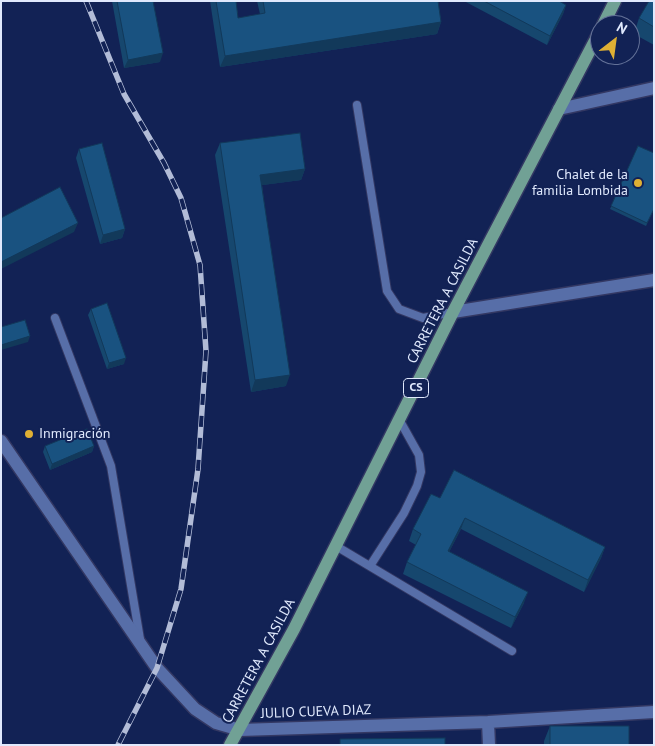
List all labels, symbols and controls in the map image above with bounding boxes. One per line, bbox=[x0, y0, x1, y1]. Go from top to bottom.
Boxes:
north arrow bbox=[590, 15, 640, 65]
text: N bbox=[614, 18, 630, 38]
place label: Chalet de la familia Lombida bbox=[532, 167, 628, 200]
marker: Chalet de la familia Lombida bbox=[632, 177, 644, 189]
street label: CARRETERA A CASILDA bbox=[404, 235, 482, 367]
road number: CS bbox=[404, 378, 428, 398]
place label: Inmigración bbox=[39, 426, 110, 442]
marker: Inmigración bbox=[23, 428, 35, 440]
street label: CARRETERA A CASILDA bbox=[219, 596, 299, 726]
street label: JULIO CUEVA DIAZ bbox=[260, 702, 372, 722]

